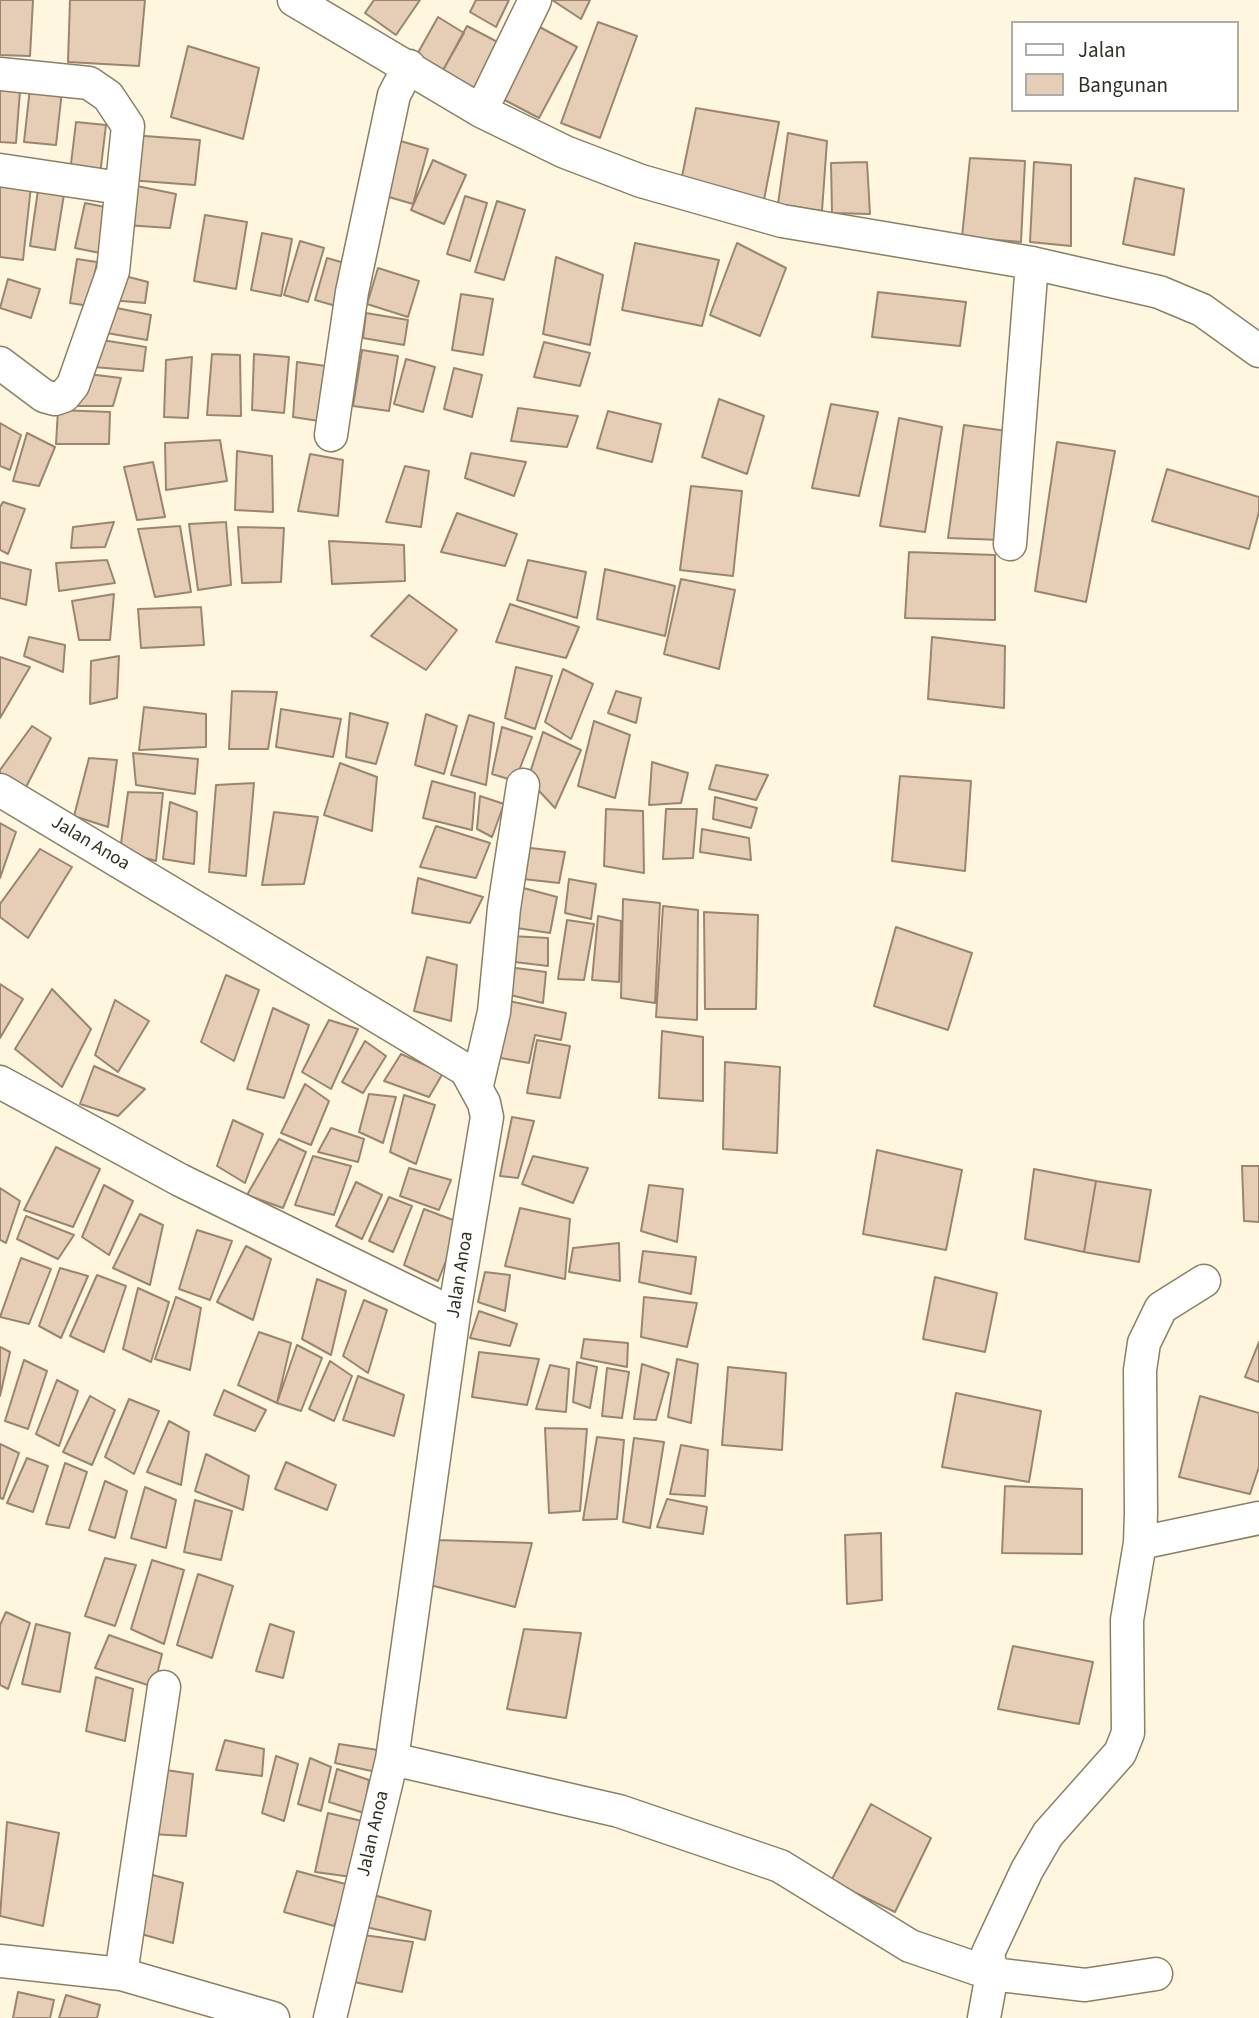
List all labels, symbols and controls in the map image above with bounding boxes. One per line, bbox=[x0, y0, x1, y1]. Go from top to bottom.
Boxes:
legend bbox=[1010, 21, 1238, 112]
text: Jalan bbox=[1078, 35, 1126, 65]
text: Bangunan bbox=[1078, 70, 1168, 100]
street label: Jalan Anoa bbox=[47, 812, 133, 876]
street label: Jalan Anoa bbox=[443, 1230, 479, 1320]
street label: Jalan Anoa bbox=[353, 1789, 395, 1879]

